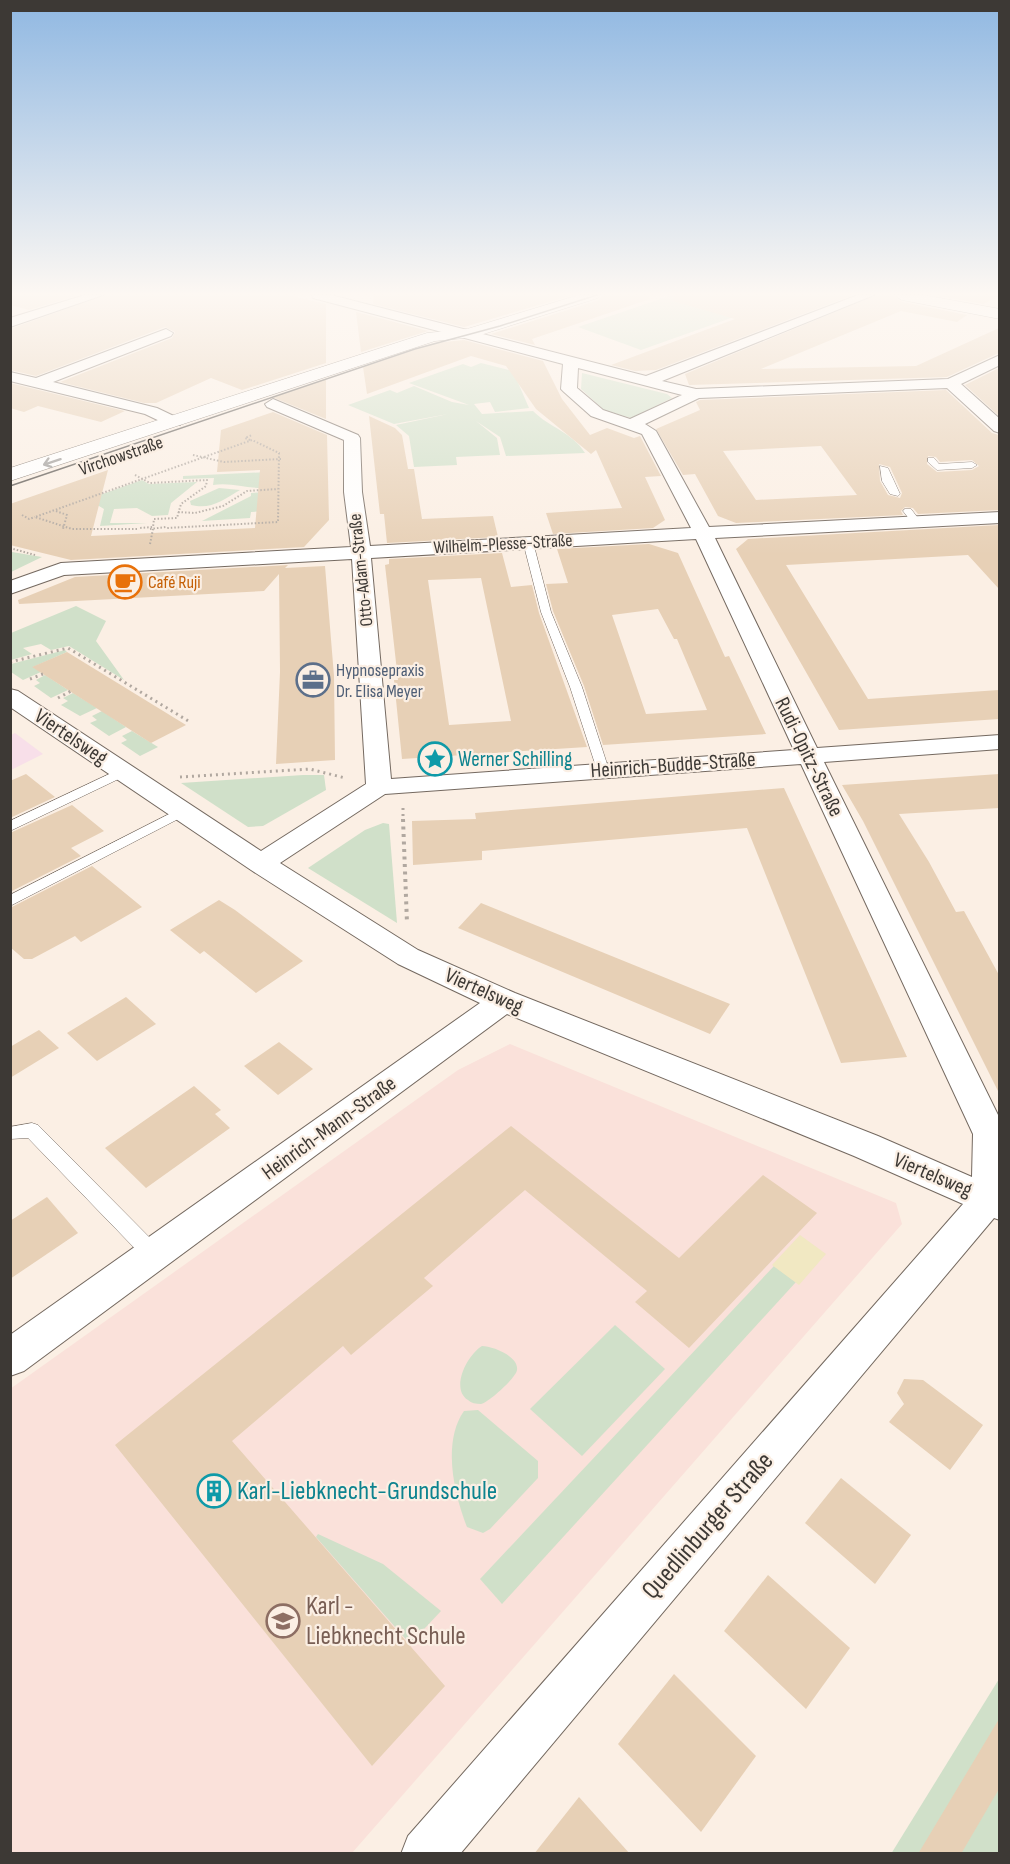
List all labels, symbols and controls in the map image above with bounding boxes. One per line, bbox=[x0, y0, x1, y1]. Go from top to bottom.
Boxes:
street label: Virchowstraße bbox=[76, 432, 166, 480]
one-way arrow bbox=[43, 457, 62, 468]
street label: Otto-Adam-Straße bbox=[345, 513, 377, 627]
street label: Wilhelm-Plesse-Straße bbox=[433, 530, 573, 558]
cafe icon: Café Ruji bbox=[107, 564, 143, 600]
place label: Café Ruji bbox=[148, 572, 201, 593]
place label: Hypnosepraxis Dr. Elisa Meyer bbox=[336, 660, 424, 702]
office icon: Hypnosepraxis Dr. Elisa Meyer bbox=[295, 662, 331, 698]
street label: Rudi-Opitz-Straße bbox=[769, 693, 849, 821]
street label: Viertelsweg bbox=[30, 704, 112, 770]
place icon: Werner Schilling bbox=[417, 741, 453, 777]
place label: Werner Schilling bbox=[458, 747, 572, 772]
street label: Heinrich-Budde-Straße bbox=[590, 747, 756, 783]
street label: Viertelsweg bbox=[441, 963, 527, 1019]
street label: Heinrich-Mann-Straße bbox=[257, 1071, 401, 1185]
street label: Viertelsweg bbox=[890, 1147, 976, 1203]
street label: Quedlinburger Straße bbox=[636, 1446, 780, 1606]
building icon: Karl-Liebknecht-Grundschule bbox=[196, 1473, 232, 1509]
place label: Karl-Liebknecht-Grundschule bbox=[237, 1476, 497, 1507]
place label: Karl - Liebknecht Schule bbox=[306, 1591, 466, 1652]
school or university icon: Karl - Liebknecht Schule bbox=[265, 1603, 301, 1639]

